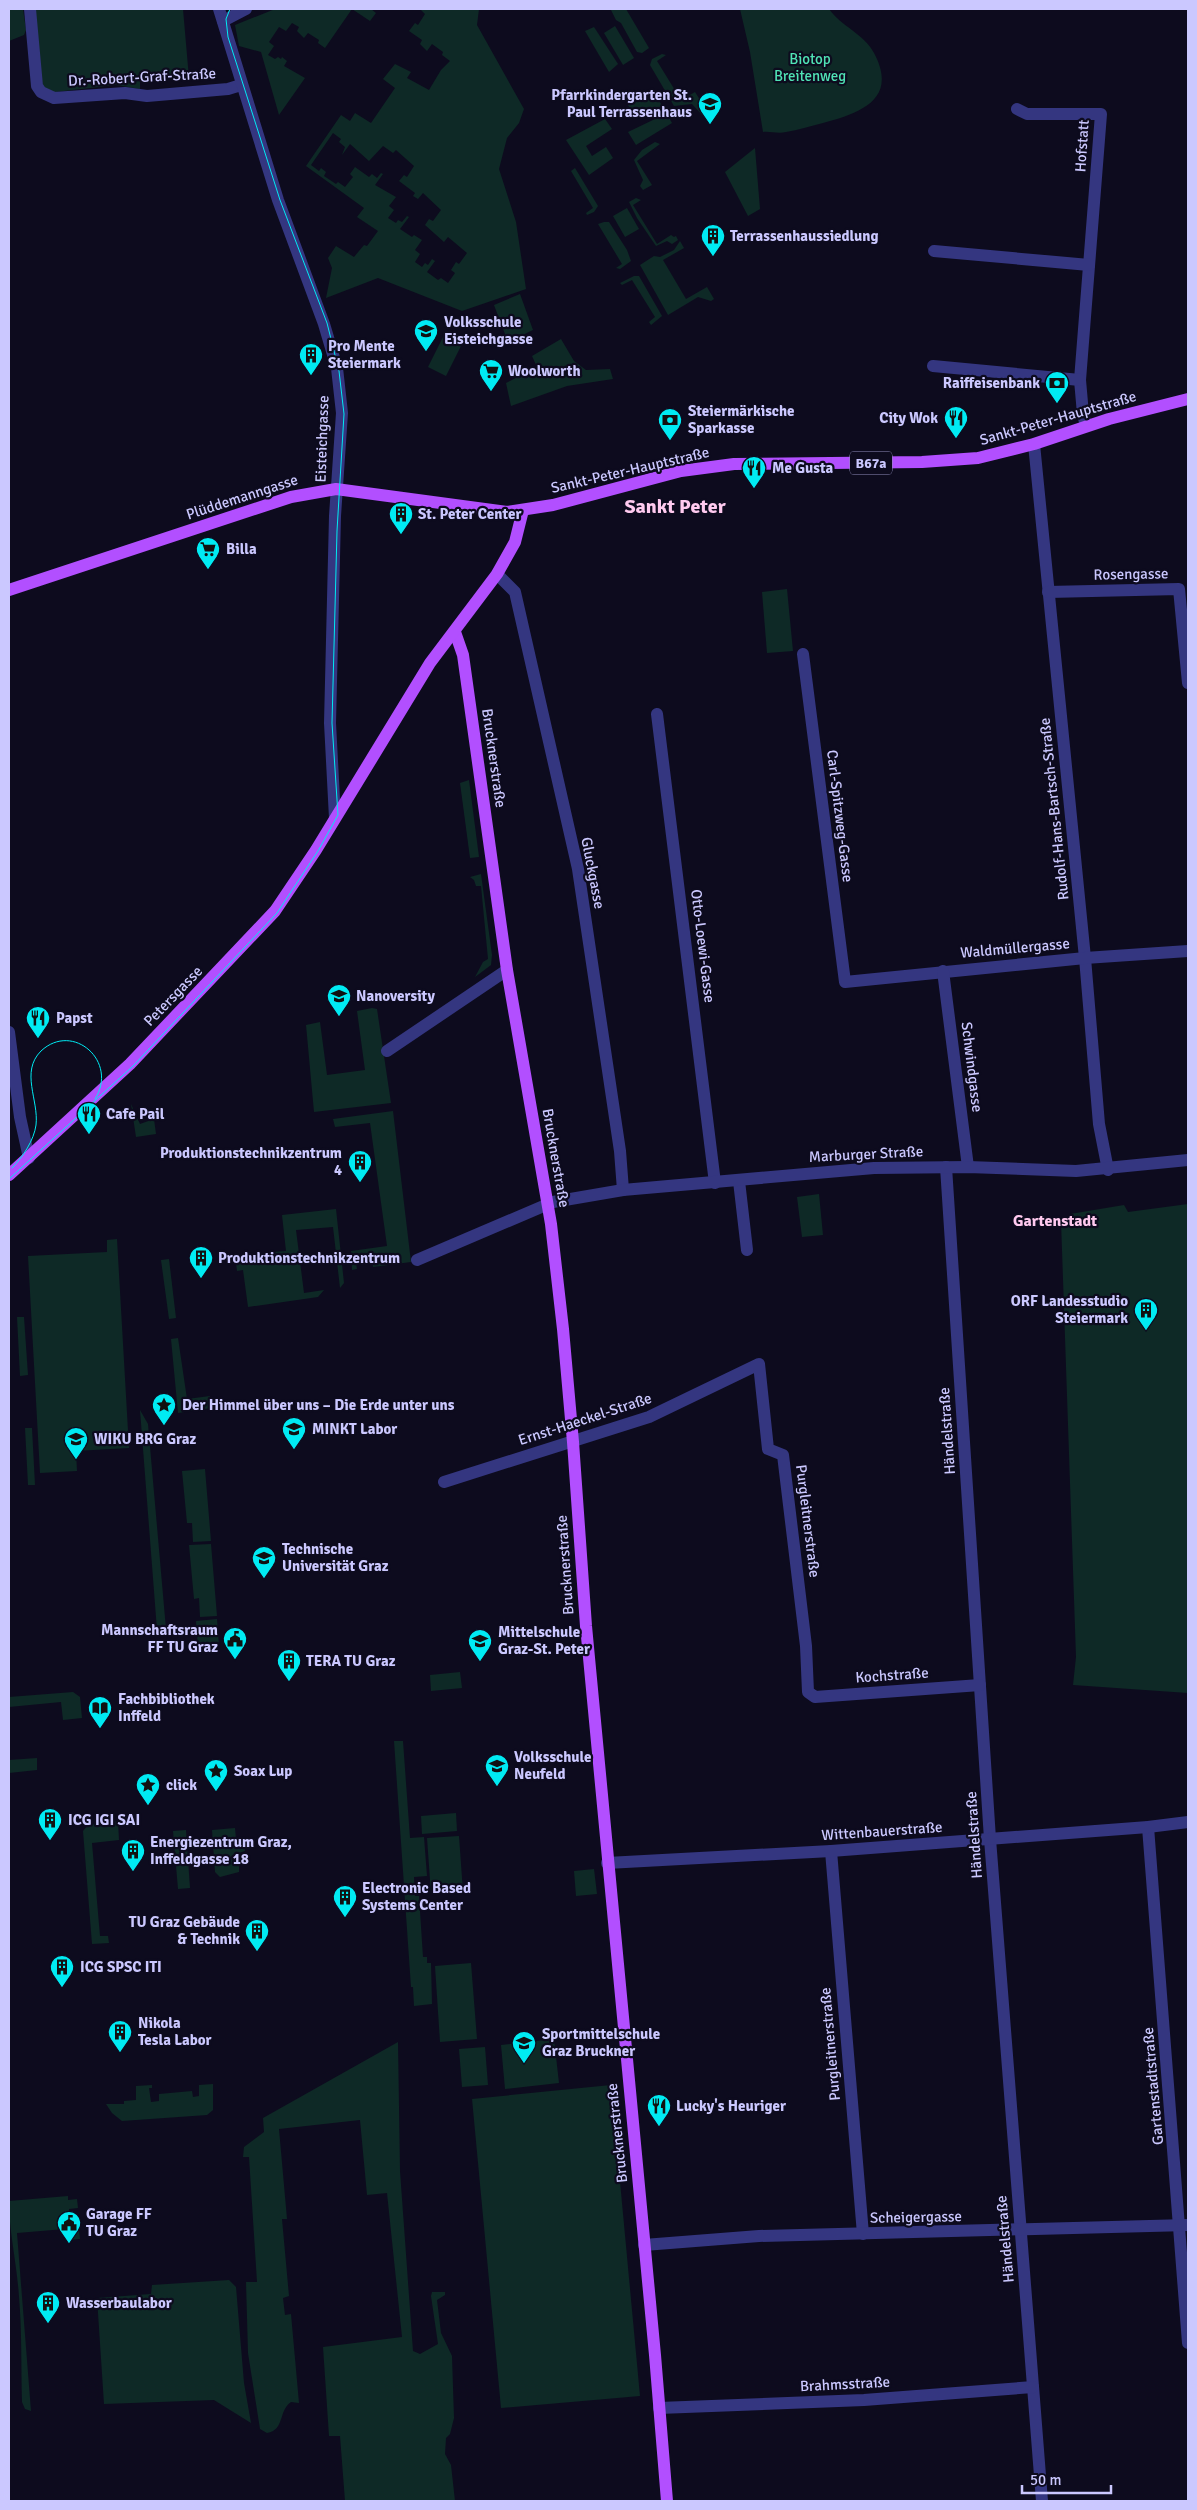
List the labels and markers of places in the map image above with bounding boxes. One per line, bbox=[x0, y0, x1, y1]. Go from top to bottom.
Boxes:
place label: Pfarrkindergarten St. Paul Terrassenhaus bbox=[551, 86, 692, 121]
school or university icon: Pfarrkindergarten St. Paul Terrassenhaus bbox=[697, 91, 723, 125]
building icon: Terrassenhaussiedlung bbox=[700, 223, 726, 257]
place label: Terrassenhaussiedlung bbox=[730, 227, 879, 245]
place label: Volksschule Eisteichgasse bbox=[444, 313, 533, 348]
school or university icon: Volksschule Eisteichgasse bbox=[413, 318, 439, 352]
place label: Pro Mente Steiermark bbox=[328, 337, 401, 372]
building icon: Pro Mente Steiermark bbox=[298, 342, 324, 376]
supermarket icon: Woolworth bbox=[478, 358, 504, 392]
place label: Woolworth bbox=[508, 362, 581, 380]
bank icon: Raiffeisenbank bbox=[1044, 370, 1070, 404]
place label: Raiffeisenbank bbox=[943, 374, 1040, 392]
place label: Steiermärkische Sparkasse bbox=[688, 402, 795, 437]
restaurant icon: City Wok bbox=[943, 405, 969, 439]
bank icon: Steiermärkische Sparkasse bbox=[657, 407, 683, 441]
place label: City Wok bbox=[879, 409, 938, 427]
restaurant icon: Me Gusta bbox=[741, 455, 767, 489]
place label: Me Gusta bbox=[772, 459, 834, 477]
building icon: St. Peter Center bbox=[388, 501, 414, 535]
place label: St. Peter Center bbox=[418, 505, 521, 523]
supermarket icon: Billa bbox=[195, 536, 221, 570]
place label: Billa bbox=[226, 540, 257, 558]
school or university icon: Nanoversity bbox=[326, 983, 352, 1017]
place label: Nanoversity bbox=[356, 987, 435, 1005]
restaurant icon: Papst bbox=[25, 1005, 51, 1039]
place label: Papst bbox=[56, 1009, 93, 1027]
restaurant icon: Cafe Pail bbox=[76, 1101, 102, 1135]
place label: Cafe Pail bbox=[106, 1105, 165, 1123]
place label: Produktionstechnikzentrum 4 bbox=[160, 1144, 342, 1179]
building icon: Produktionstechnikzentrum 4 bbox=[347, 1149, 373, 1183]
building icon: Produktionstechnikzentrum bbox=[188, 1245, 214, 1279]
place label: Produktionstechnikzentrum bbox=[218, 1249, 400, 1267]
place label: ORF Landesstudio Steiermark bbox=[1011, 1292, 1128, 1327]
building icon: ORF Landesstudio Steiermark bbox=[1133, 1297, 1159, 1331]
place icon: Der Himmel über uns – Die Erde unter uns bbox=[151, 1392, 177, 1426]
place label: Der Himmel über uns – Die Erde unter uns bbox=[182, 1396, 455, 1414]
school or university icon: MINKT Labor bbox=[281, 1416, 307, 1450]
place label: MINKT Labor bbox=[312, 1420, 397, 1438]
school or university icon: WIKU BRG Graz bbox=[63, 1426, 89, 1460]
place label: WIKU BRG Graz bbox=[94, 1430, 197, 1448]
place label: Technische Universität Graz bbox=[282, 1540, 389, 1575]
school or university icon: Technische Universität Graz bbox=[251, 1545, 277, 1579]
place label: Mannschaftsraum FF TU Graz bbox=[101, 1621, 218, 1656]
place label: Mittelschule Graz-St. Peter bbox=[498, 1623, 590, 1658]
public building icon: Mannschaftsraum FF TU Graz bbox=[222, 1626, 248, 1660]
school or university icon: Mittelschule Graz-St. Peter bbox=[467, 1628, 493, 1662]
building icon: TERA TU Graz bbox=[276, 1648, 302, 1682]
place label: TERA TU Graz bbox=[306, 1652, 396, 1670]
place label: Fachbibliothek Inffeld bbox=[118, 1690, 215, 1725]
library icon: Fachbibliothek Inffeld bbox=[87, 1695, 113, 1729]
place label: Volksschule Neufeld bbox=[514, 1748, 592, 1783]
school or university icon: Volksschule Neufeld bbox=[484, 1753, 510, 1787]
place icon: Soax Lup bbox=[203, 1758, 229, 1792]
place label: Soax Lup bbox=[234, 1762, 292, 1780]
place icon: click bbox=[135, 1772, 161, 1806]
place label: click bbox=[166, 1776, 197, 1794]
building icon: ICG IGI SAI bbox=[37, 1807, 63, 1841]
place label: ICG IGI SAI bbox=[68, 1811, 140, 1829]
place label: Energiezentrum Graz, Inffeldgasse 18 bbox=[150, 1833, 292, 1868]
building icon: Energiezentrum Graz, Inffeldgasse 18 bbox=[120, 1838, 146, 1872]
place label: Electronic Based Systems Center bbox=[362, 1879, 471, 1914]
building icon: Electronic Based Systems Center bbox=[332, 1884, 358, 1918]
place label: TU Graz Gebäude & Technik bbox=[129, 1913, 240, 1948]
building icon: TU Graz Gebäude & Technik bbox=[244, 1918, 270, 1952]
building icon: ICG SPSC ITI bbox=[49, 1954, 75, 1988]
place label: ICG SPSC ITI bbox=[80, 1958, 162, 1976]
place label: Nikola Tesla Labor bbox=[138, 2014, 212, 2049]
building icon: Nikola Tesla Labor bbox=[107, 2019, 133, 2053]
place label: Sportmittelschule Graz Bruckner bbox=[542, 2025, 660, 2060]
school or university icon: Sportmittelschule Graz Bruckner bbox=[511, 2030, 537, 2064]
restaurant icon: Lucky's Heuriger bbox=[646, 2093, 672, 2127]
place label: Lucky's Heuriger bbox=[676, 2097, 786, 2115]
place label: Garage FF TU Graz bbox=[86, 2205, 152, 2240]
public building icon: Garage FF TU Graz bbox=[56, 2210, 82, 2244]
building icon: Wasserbaulabor bbox=[35, 2290, 61, 2324]
place label: Wasserbaulabor bbox=[66, 2294, 172, 2312]

